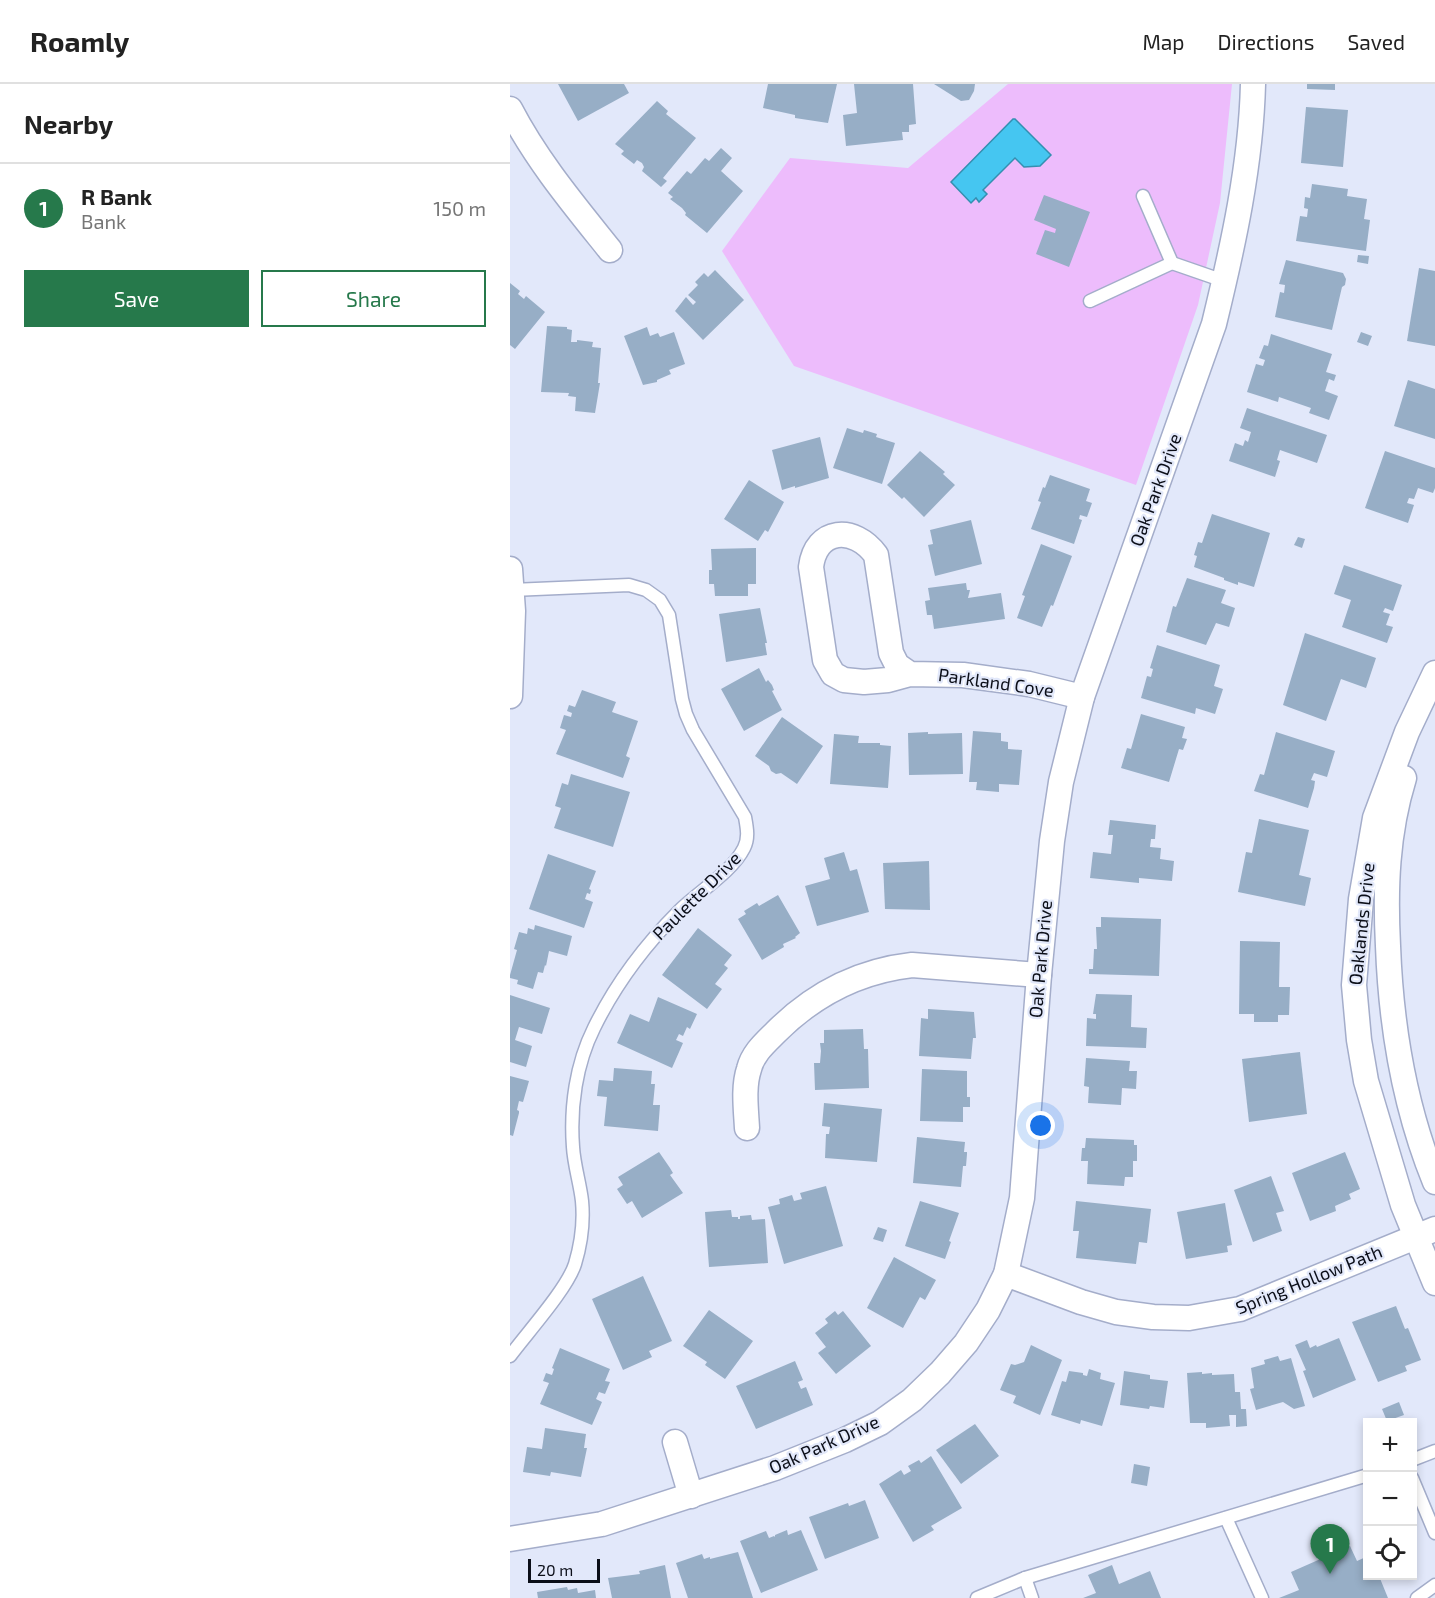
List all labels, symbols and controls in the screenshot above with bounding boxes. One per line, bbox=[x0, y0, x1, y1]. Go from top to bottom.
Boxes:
text: Roamly bbox=[30, 24, 129, 58]
text: Map bbox=[1142, 29, 1185, 54]
text: Directions bbox=[1218, 29, 1314, 54]
text: Saved bbox=[1347, 29, 1405, 54]
text: Nearby bbox=[24, 108, 113, 139]
text: R Bank bbox=[81, 183, 152, 209]
text: 1 bbox=[39, 196, 48, 220]
text: 150 m bbox=[433, 196, 486, 220]
text: Bank bbox=[81, 209, 126, 233]
button: Save bbox=[24, 270, 249, 327]
button: Share bbox=[261, 270, 486, 327]
street label: Oak Park Drive bbox=[1124, 430, 1186, 549]
street label: Parkland Cove bbox=[937, 663, 1055, 701]
street label: Paulette Drive bbox=[648, 847, 745, 944]
street label: Oaklands Drive bbox=[1344, 862, 1378, 986]
street label: Oak Park Drive bbox=[1024, 899, 1056, 1019]
your location bbox=[1026, 1111, 1055, 1140]
street label: Spring Hollow Path bbox=[1232, 1240, 1385, 1319]
street label: Oak Park Drive bbox=[765, 1410, 882, 1478]
map controls bbox=[1363, 1418, 1417, 1580]
button: + bbox=[1363, 1418, 1417, 1472]
button: − bbox=[1363, 1472, 1417, 1526]
pin: 1 bbox=[1310, 1524, 1350, 1574]
button: locate bbox=[1363, 1526, 1417, 1580]
scale bar bbox=[528, 1556, 600, 1584]
text: 20 m bbox=[537, 1560, 573, 1579]

